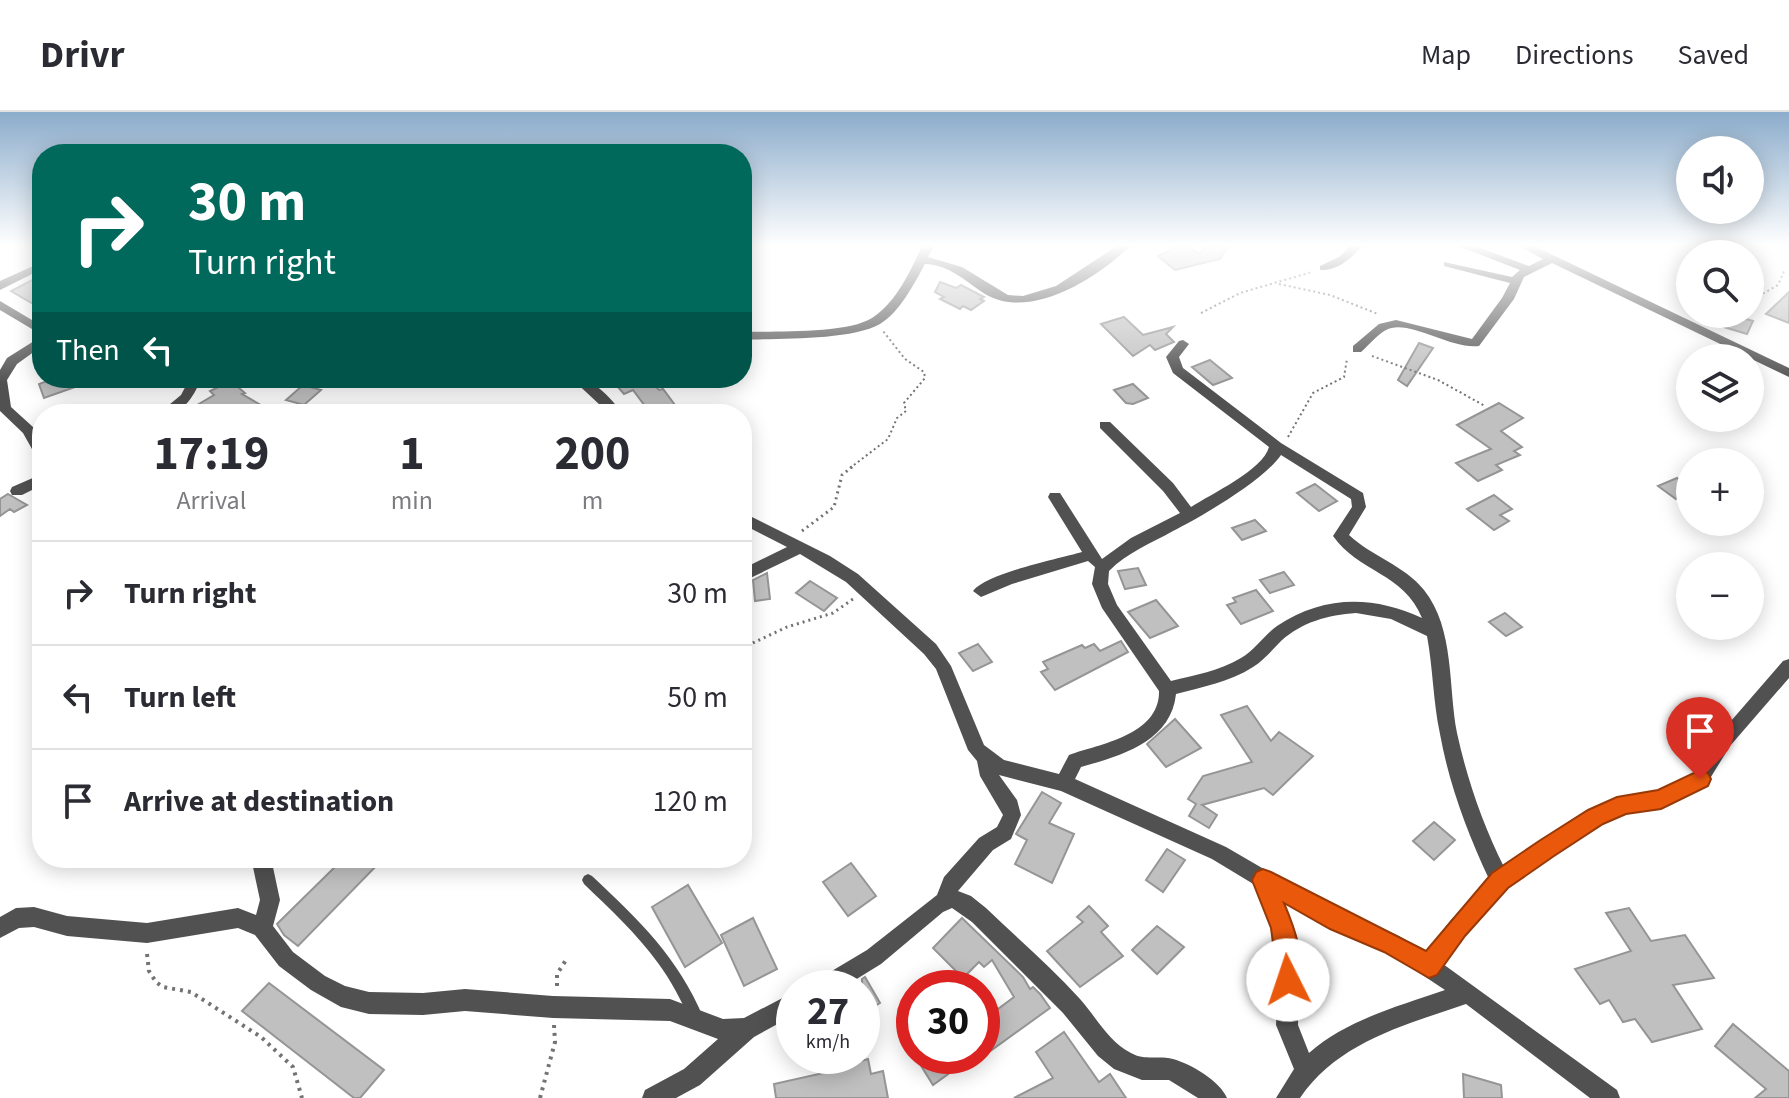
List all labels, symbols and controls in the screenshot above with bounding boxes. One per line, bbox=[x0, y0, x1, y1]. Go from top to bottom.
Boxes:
text: Drivr bbox=[40, 28, 125, 82]
text: Map bbox=[1421, 35, 1471, 75]
text: Directions bbox=[1515, 35, 1634, 75]
text: Saved bbox=[1678, 35, 1749, 75]
map controls bbox=[1676, 136, 1764, 640]
button: sound bbox=[1676, 136, 1764, 224]
text: 30 m bbox=[188, 163, 306, 242]
icon: right bbox=[56, 176, 160, 280]
text: Turn right bbox=[188, 237, 336, 288]
button: search bbox=[1676, 240, 1764, 328]
icon: left bbox=[136, 328, 180, 372]
text: Then bbox=[56, 329, 120, 372]
button: layers bbox=[1676, 344, 1764, 432]
text: 17:19 bbox=[153, 420, 269, 488]
text: 1 bbox=[399, 420, 425, 488]
text: 200 bbox=[554, 420, 630, 488]
button: + bbox=[1676, 448, 1764, 536]
text: Arrival bbox=[176, 482, 246, 519]
text: min bbox=[391, 482, 433, 519]
text: m bbox=[582, 482, 603, 519]
button: − bbox=[1676, 552, 1764, 640]
icon: right bbox=[56, 571, 100, 615]
text: Turn right bbox=[124, 572, 256, 615]
text: 30 m bbox=[667, 572, 728, 615]
icon: left bbox=[56, 675, 100, 719]
text: Turn left bbox=[124, 676, 236, 719]
text: 50 m bbox=[667, 676, 728, 719]
pin bbox=[1666, 697, 1734, 779]
icon: arrive bbox=[1678, 709, 1722, 753]
icon: arrive bbox=[56, 779, 100, 823]
text: Arrive at destination bbox=[124, 780, 394, 823]
text: 120 m bbox=[652, 780, 728, 823]
position arrow bbox=[1246, 938, 1330, 1022]
speed limit sign: 30 bbox=[896, 970, 1000, 1074]
text: 27 bbox=[807, 983, 849, 1040]
text: km/h bbox=[806, 1028, 850, 1056]

